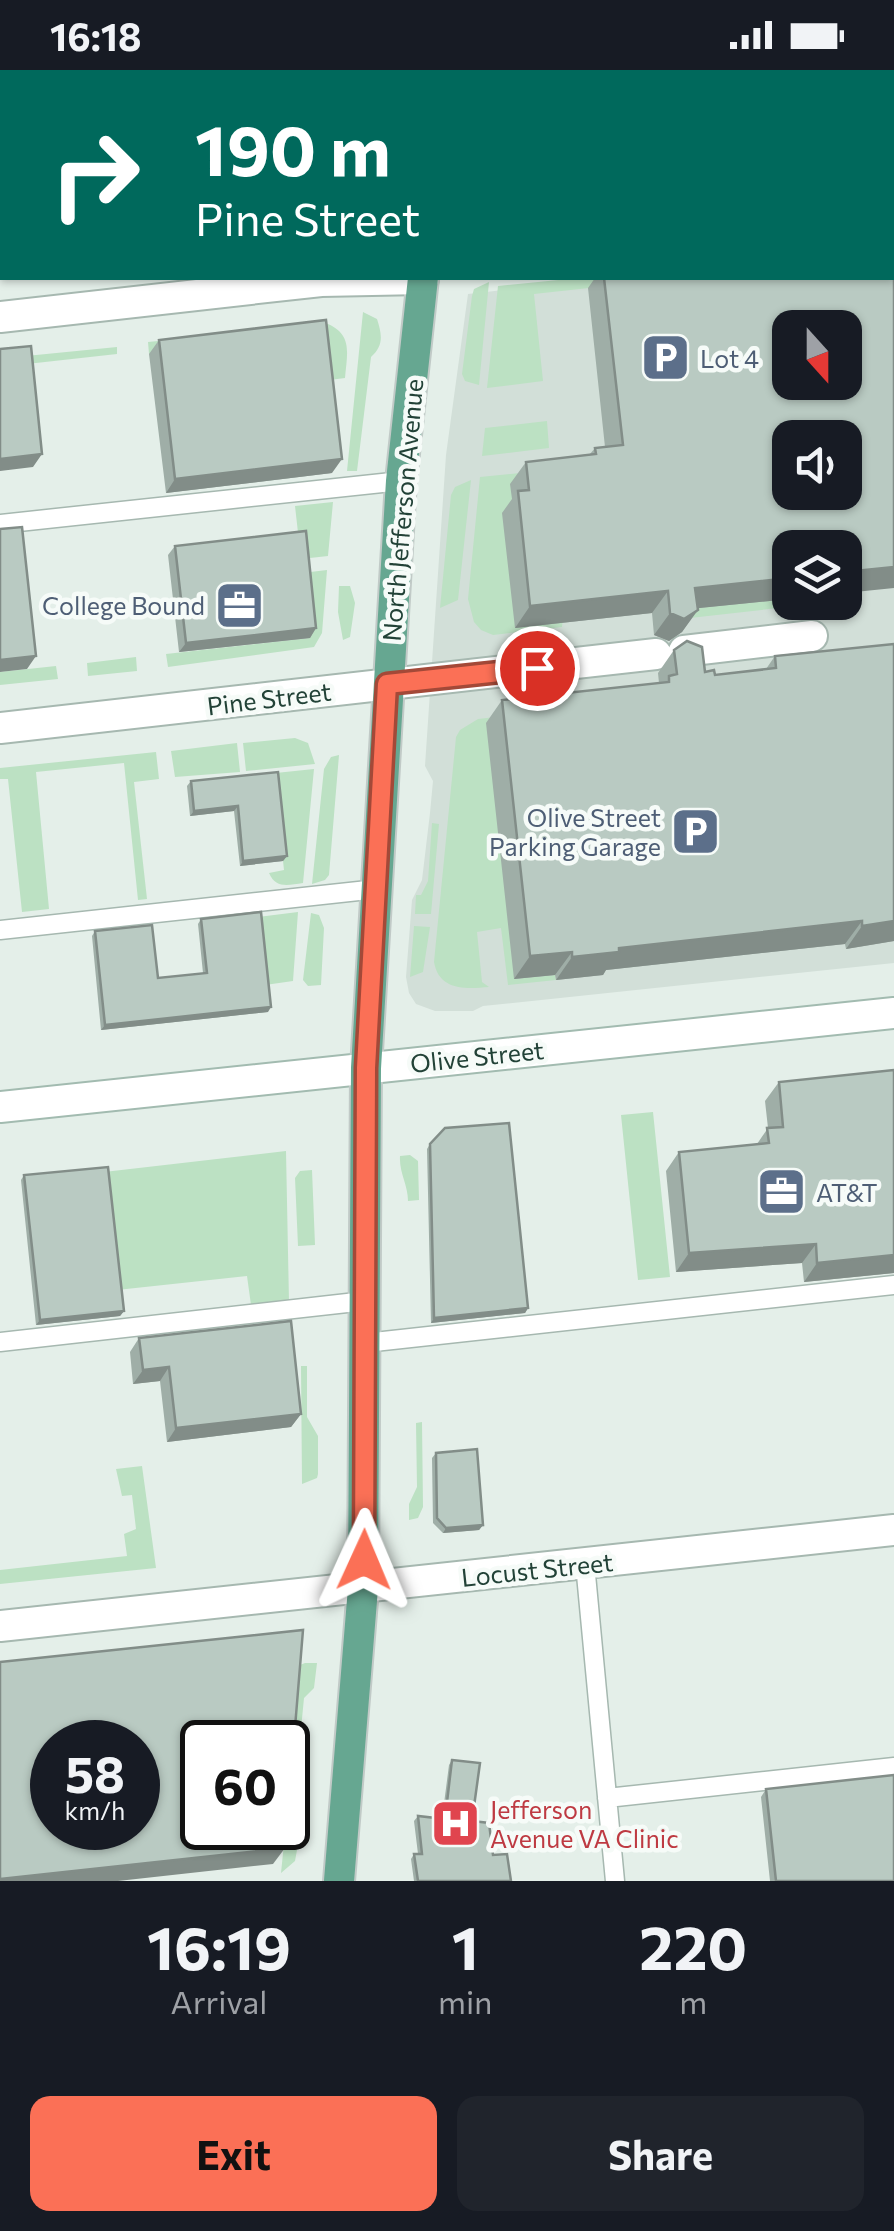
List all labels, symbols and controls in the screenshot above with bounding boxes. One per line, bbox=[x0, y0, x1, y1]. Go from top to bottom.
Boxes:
text: 16:18 bbox=[50, 12, 141, 59]
text: 190 m bbox=[195, 105, 391, 190]
icon: right bbox=[30, 110, 160, 240]
text: Pine Street bbox=[195, 190, 420, 245]
north arrow bbox=[772, 310, 862, 400]
map controls bbox=[772, 310, 862, 620]
parking icon: Lot 4 bbox=[639, 332, 691, 384]
place label: Lot 4 bbox=[700, 343, 759, 373]
street label: North Jefferson Avenue bbox=[376, 377, 428, 643]
button: sound bbox=[772, 420, 862, 510]
button: layers bbox=[772, 530, 862, 620]
office icon: College Bound bbox=[214, 579, 266, 631]
place label: College Bound bbox=[42, 590, 205, 620]
pin bbox=[495, 626, 580, 711]
icon: arrive bbox=[510, 641, 565, 696]
street label: Pine Street bbox=[205, 675, 333, 721]
place label: Olive Street Parking Garage bbox=[489, 802, 661, 861]
parking icon: Olive Street Parking Garage bbox=[670, 805, 722, 857]
street label: Olive Street bbox=[409, 1034, 545, 1078]
office icon: AT&T bbox=[755, 1166, 807, 1218]
place label: AT&T bbox=[816, 1177, 878, 1207]
position arrow bbox=[312, 1508, 416, 1612]
street label: Locust Street bbox=[460, 1546, 614, 1592]
speed limit sign: 60 bbox=[180, 1720, 310, 1850]
text: 58 bbox=[65, 1742, 125, 1803]
place label: Jefferson Avenue VA Clinic bbox=[490, 1794, 679, 1853]
text: km/h bbox=[65, 1795, 125, 1825]
hospital icon: Jefferson Avenue VA Clinic bbox=[429, 1797, 481, 1849]
text: 16:19 bbox=[147, 1909, 291, 1982]
text: 1 bbox=[452, 1909, 479, 1982]
text: 220 bbox=[639, 1909, 747, 1982]
text: Arrival bbox=[171, 1981, 267, 2021]
text: min bbox=[438, 1981, 492, 2021]
text: m bbox=[679, 1981, 707, 2021]
button: Exit bbox=[30, 2096, 437, 2211]
button: Share bbox=[457, 2096, 864, 2211]

